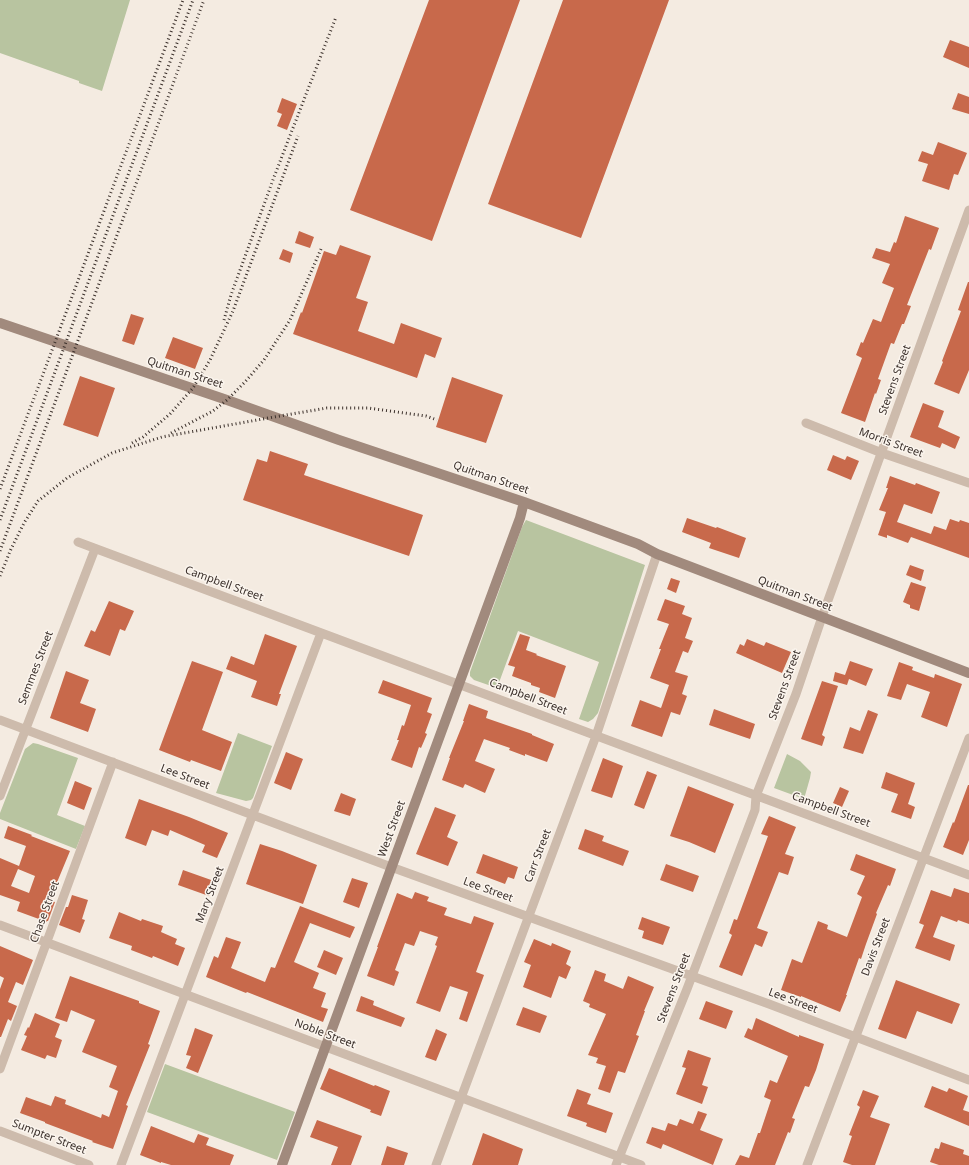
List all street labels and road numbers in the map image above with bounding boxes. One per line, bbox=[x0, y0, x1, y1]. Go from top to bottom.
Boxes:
street label: Stevens Street bbox=[876, 343, 914, 417]
street label: Quitman Street bbox=[145, 355, 225, 391]
street label: Morris Street bbox=[857, 425, 925, 461]
street label: Quitman Street bbox=[451, 459, 531, 497]
street label: Campbell Street bbox=[183, 564, 265, 604]
street label: Quitman Street bbox=[756, 574, 834, 614]
street label: Semmes Street bbox=[16, 629, 56, 707]
street label: Stevens Street bbox=[766, 648, 804, 722]
street label: Campbell Street bbox=[487, 676, 569, 718]
street label: Lee Street bbox=[158, 762, 212, 792]
street label: Campbell Street bbox=[790, 790, 872, 830]
street label: West Street bbox=[376, 799, 408, 859]
street label: Carr Street bbox=[522, 828, 554, 884]
street label: Mary Street bbox=[193, 865, 227, 925]
street label: Lee Street bbox=[461, 875, 515, 905]
street label: Chase Street bbox=[28, 879, 62, 945]
street label: Davis Street bbox=[859, 916, 893, 978]
street label: Stevens Street bbox=[655, 951, 693, 1025]
street label: Lee Street bbox=[766, 986, 820, 1016]
street label: Noble Street bbox=[293, 1016, 357, 1052]
street label: Sumpter Street bbox=[10, 1117, 88, 1157]

